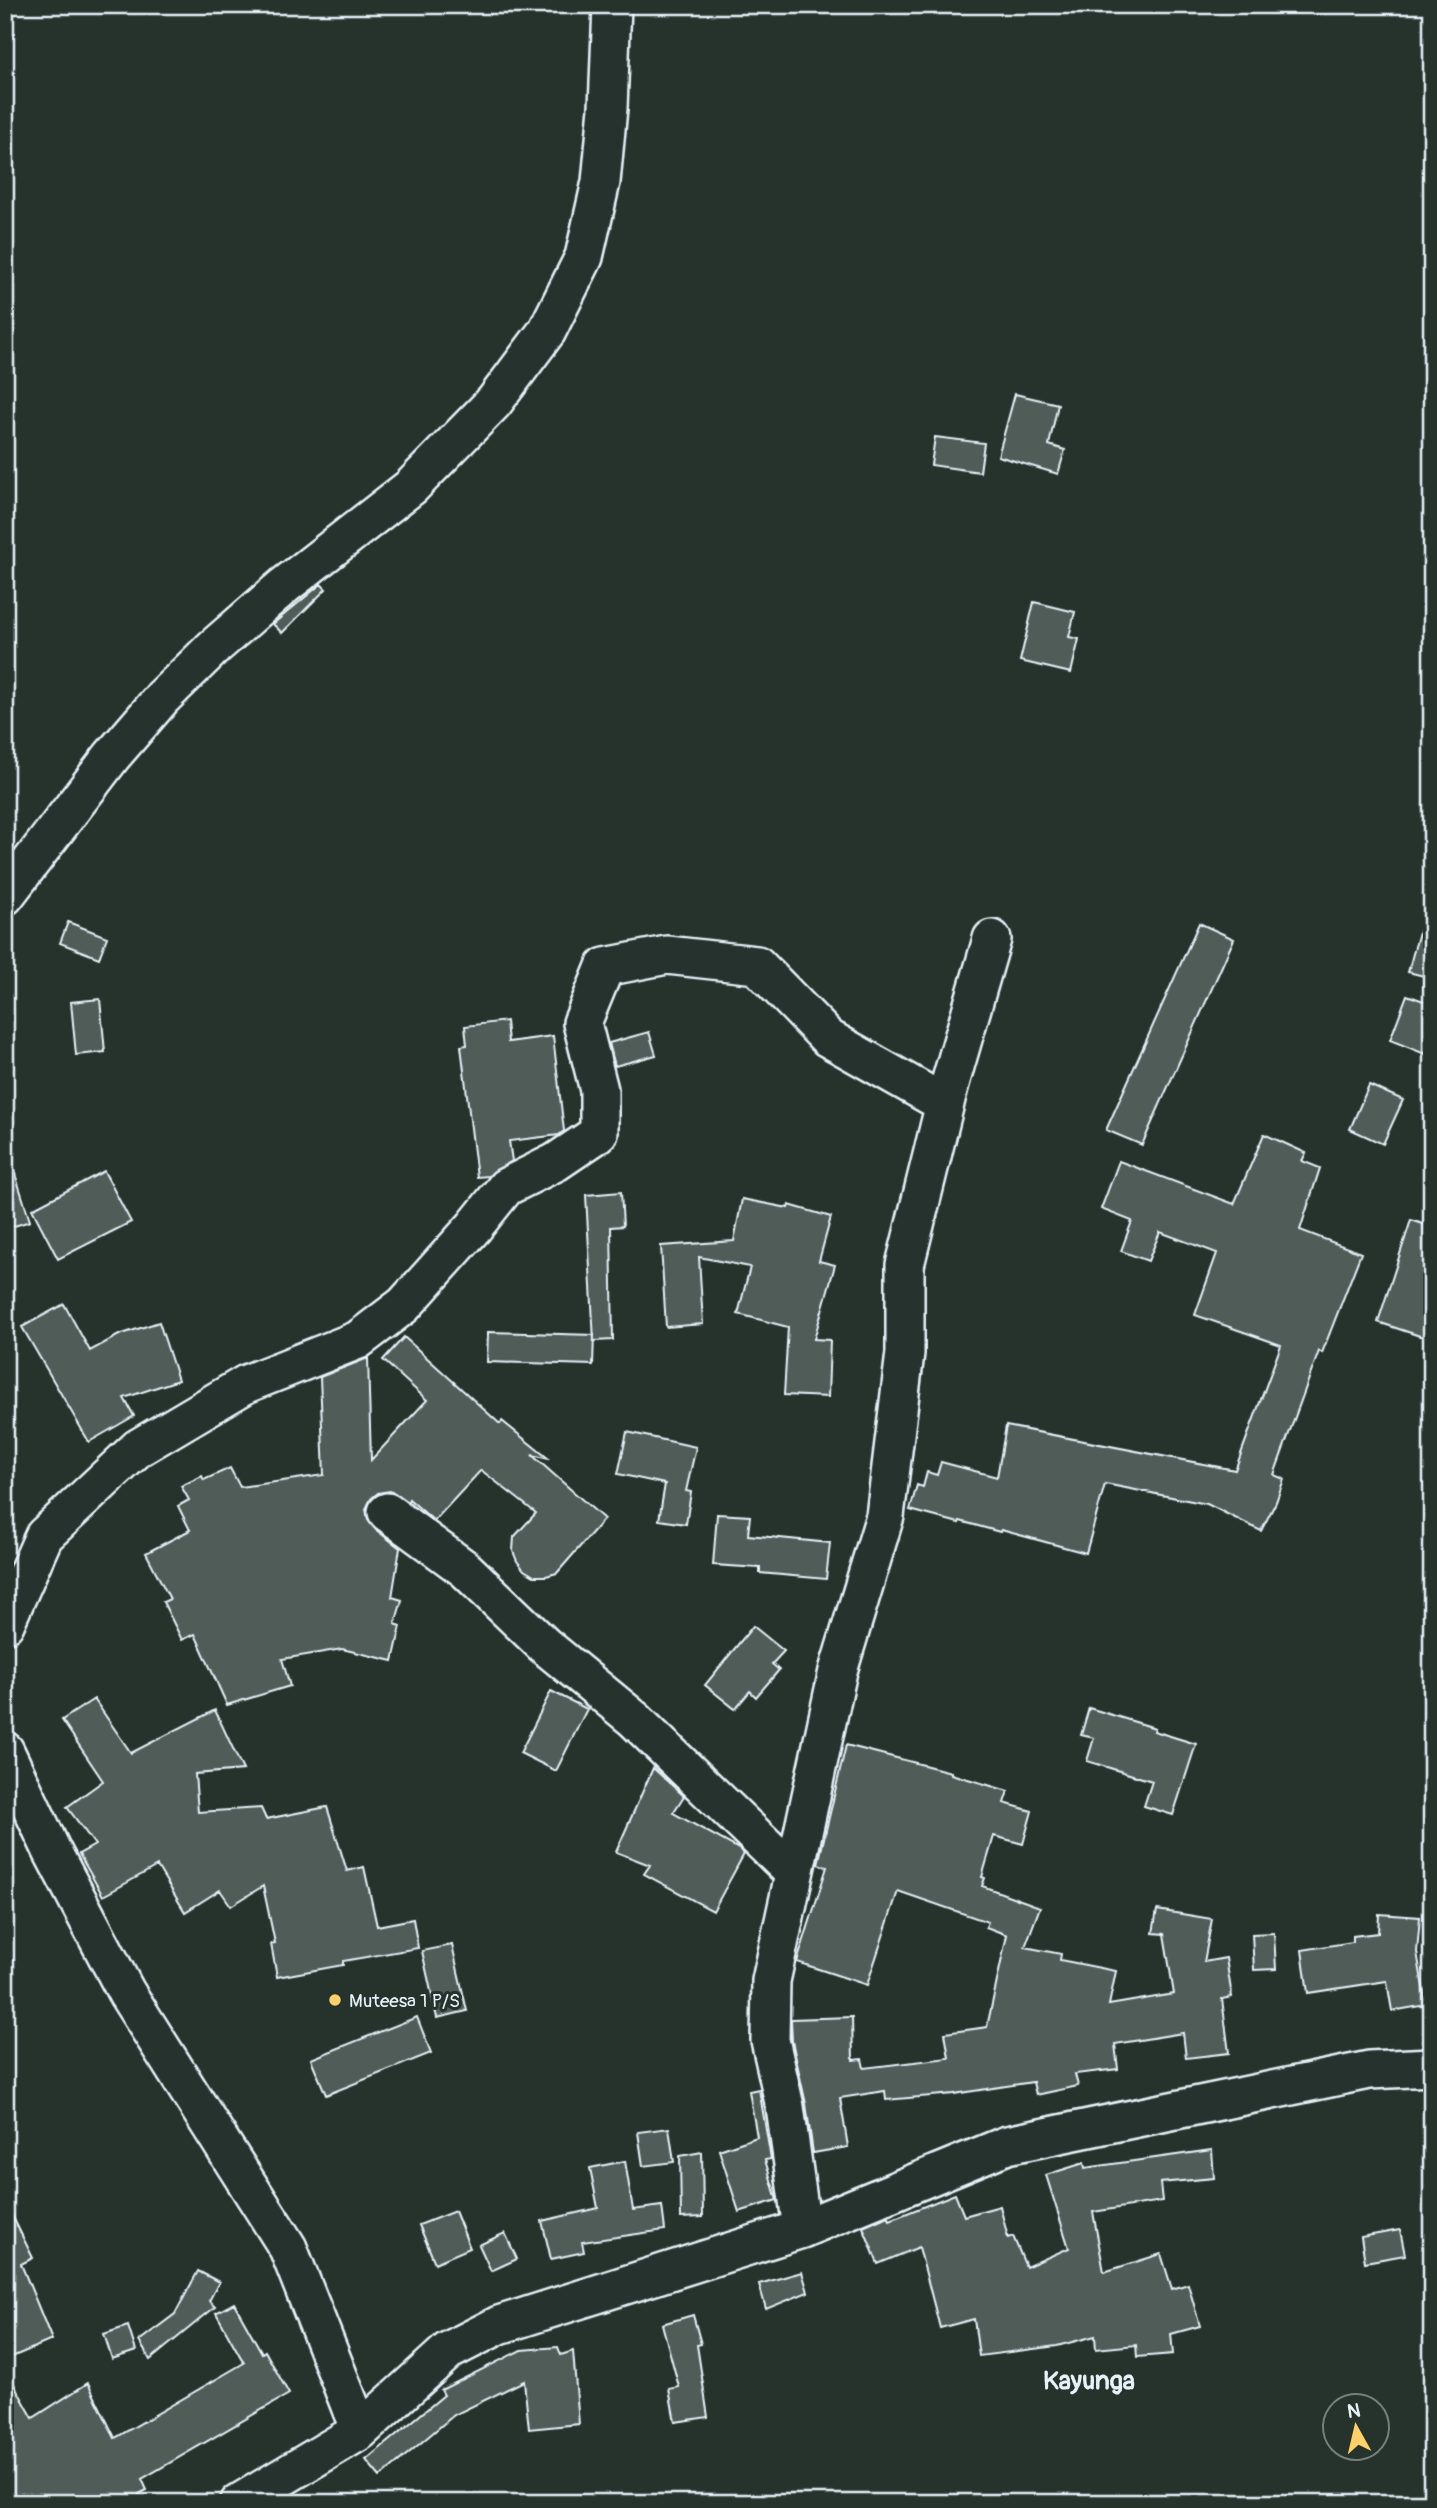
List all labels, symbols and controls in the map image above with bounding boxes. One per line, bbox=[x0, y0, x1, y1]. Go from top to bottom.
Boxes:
place label: Muteesa 1 P/S bbox=[349, 1989, 460, 2013]
marker: Muteesa 1 P/S bbox=[327, 1992, 343, 2008]
district label: Kayunga bbox=[1043, 2365, 1135, 2397]
north arrow bbox=[1322, 2392, 1392, 2462]
text: N bbox=[1346, 2398, 1362, 2424]

